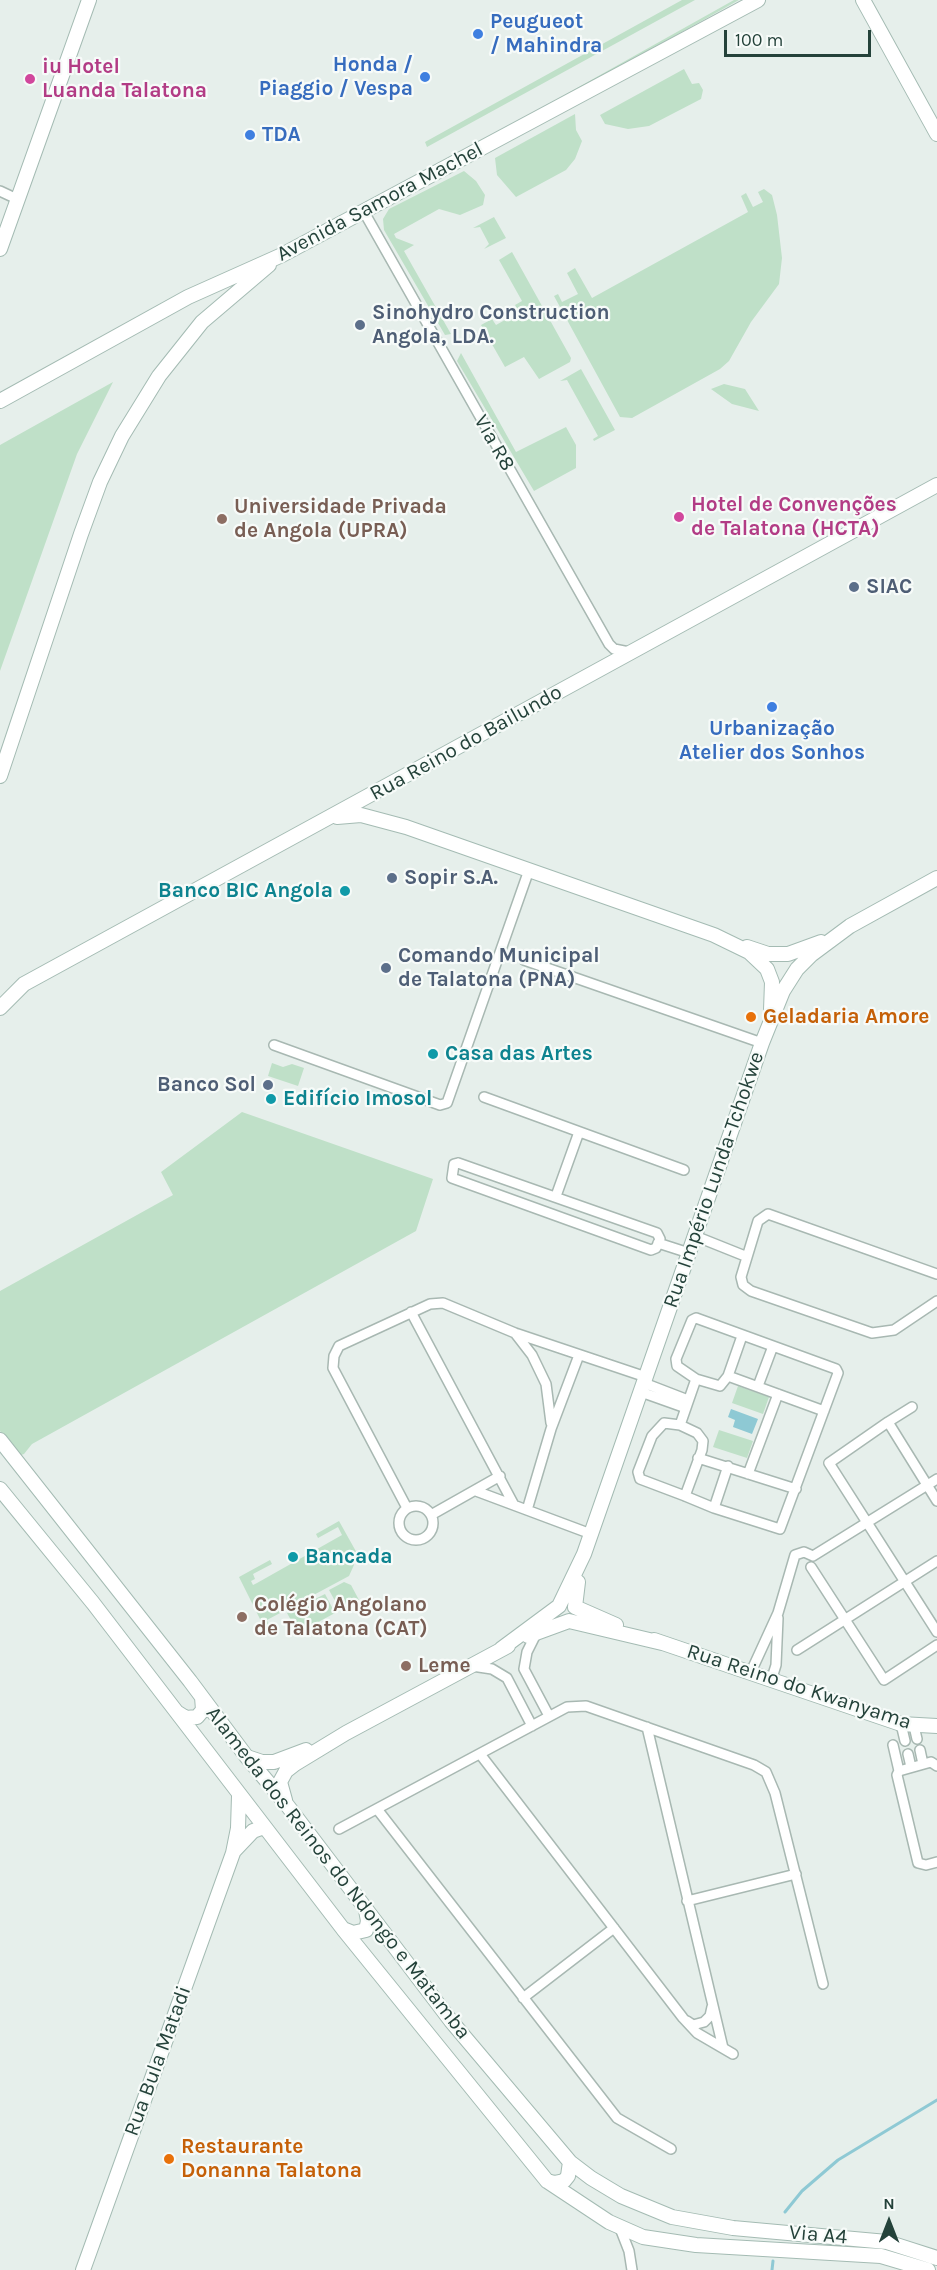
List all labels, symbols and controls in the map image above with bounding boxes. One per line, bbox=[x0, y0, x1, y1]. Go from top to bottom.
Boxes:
place label: Peugueot / Mahindra bbox=[490, 9, 602, 59]
scale bar bbox=[727, 18, 874, 56]
marker: Peugueot / Mahindra bbox=[471, 27, 485, 41]
text: 100 m bbox=[735, 29, 783, 51]
place label: Honda / Piaggio / Vespa bbox=[259, 52, 413, 102]
place label: iu Hotel Luanda Talatona bbox=[42, 54, 207, 104]
marker: Honda / Piaggio / Vespa bbox=[418, 70, 432, 84]
marker: iu Hotel Luanda Talatona bbox=[23, 72, 37, 86]
place label: TDA bbox=[262, 122, 301, 148]
marker: TDA bbox=[243, 128, 257, 142]
street label: Avenida Samora Machel bbox=[273, 137, 487, 267]
place label: Sinohydro Construction Angola, LDA. bbox=[372, 300, 610, 350]
marker: Sinohydro Construction Angola, LDA. bbox=[353, 318, 367, 332]
street label: Via R8 bbox=[468, 411, 520, 475]
place label: Hotel de Convenções de Talatona (HCTA) bbox=[691, 492, 897, 542]
place label: Universidade Privada de Angola (UPRA) bbox=[234, 494, 447, 544]
marker: Hotel de Convenções de Talatona (HCTA) bbox=[672, 510, 686, 524]
marker: Universidade Privada de Angola (UPRA) bbox=[215, 512, 229, 526]
place label: SIAC bbox=[866, 574, 912, 600]
marker: SIAC bbox=[847, 580, 861, 594]
street label: Rua Reino do Bailundo bbox=[365, 680, 567, 806]
marker: Urbanização Atelier dos Sonhos bbox=[765, 700, 779, 714]
place label: Urbanização Atelier dos Sonhos bbox=[679, 716, 865, 766]
place label: Sopir S.A. bbox=[404, 865, 498, 891]
marker: Sopir S.A. bbox=[385, 871, 399, 885]
place label: Banco BIC Angola bbox=[158, 878, 333, 904]
marker: Banco BIC Angola bbox=[338, 884, 352, 898]
place label: Comando Municipal de Talatona (PNA) bbox=[398, 943, 600, 993]
marker: Comando Municipal de Talatona (PNA) bbox=[379, 961, 393, 975]
place label: Geladaria Amore bbox=[763, 1004, 929, 1030]
marker: Geladaria Amore bbox=[744, 1010, 758, 1024]
place label: Casa das Artes bbox=[445, 1041, 593, 1067]
marker: Casa das Artes bbox=[426, 1047, 440, 1061]
street label: Rua Império Lunda-Tchokwe bbox=[658, 1049, 770, 1311]
place label: Banco Sol bbox=[157, 1072, 256, 1098]
marker: Banco Sol bbox=[261, 1078, 275, 1092]
place label: Edifício Imosol bbox=[283, 1086, 432, 1112]
marker: Edifício Imosol bbox=[264, 1092, 278, 1106]
place label: Bancada bbox=[305, 1544, 393, 1570]
marker: Bancada bbox=[286, 1550, 300, 1564]
place label: Colégio Angolano de Talatona (CAT) bbox=[254, 1592, 428, 1642]
marker: Colégio Angolano de Talatona (CAT) bbox=[235, 1610, 249, 1624]
street label: Rua Reino do Kwanyama bbox=[683, 1639, 915, 1735]
place label: Leme bbox=[418, 1653, 471, 1679]
marker: Leme bbox=[399, 1659, 413, 1673]
street label: Alameda dos Reinos do Ndongo e Matamba bbox=[200, 1702, 476, 2044]
street label: Rua Bula Matadi bbox=[119, 1983, 197, 2139]
place label: Restaurante Donanna Talatona bbox=[181, 2134, 362, 2184]
marker: Restaurante Donanna Talatona bbox=[162, 2152, 176, 2166]
north arrow bbox=[859, 2192, 919, 2252]
text: N bbox=[883, 2194, 895, 2213]
street label: Via A4 bbox=[788, 2220, 848, 2250]

